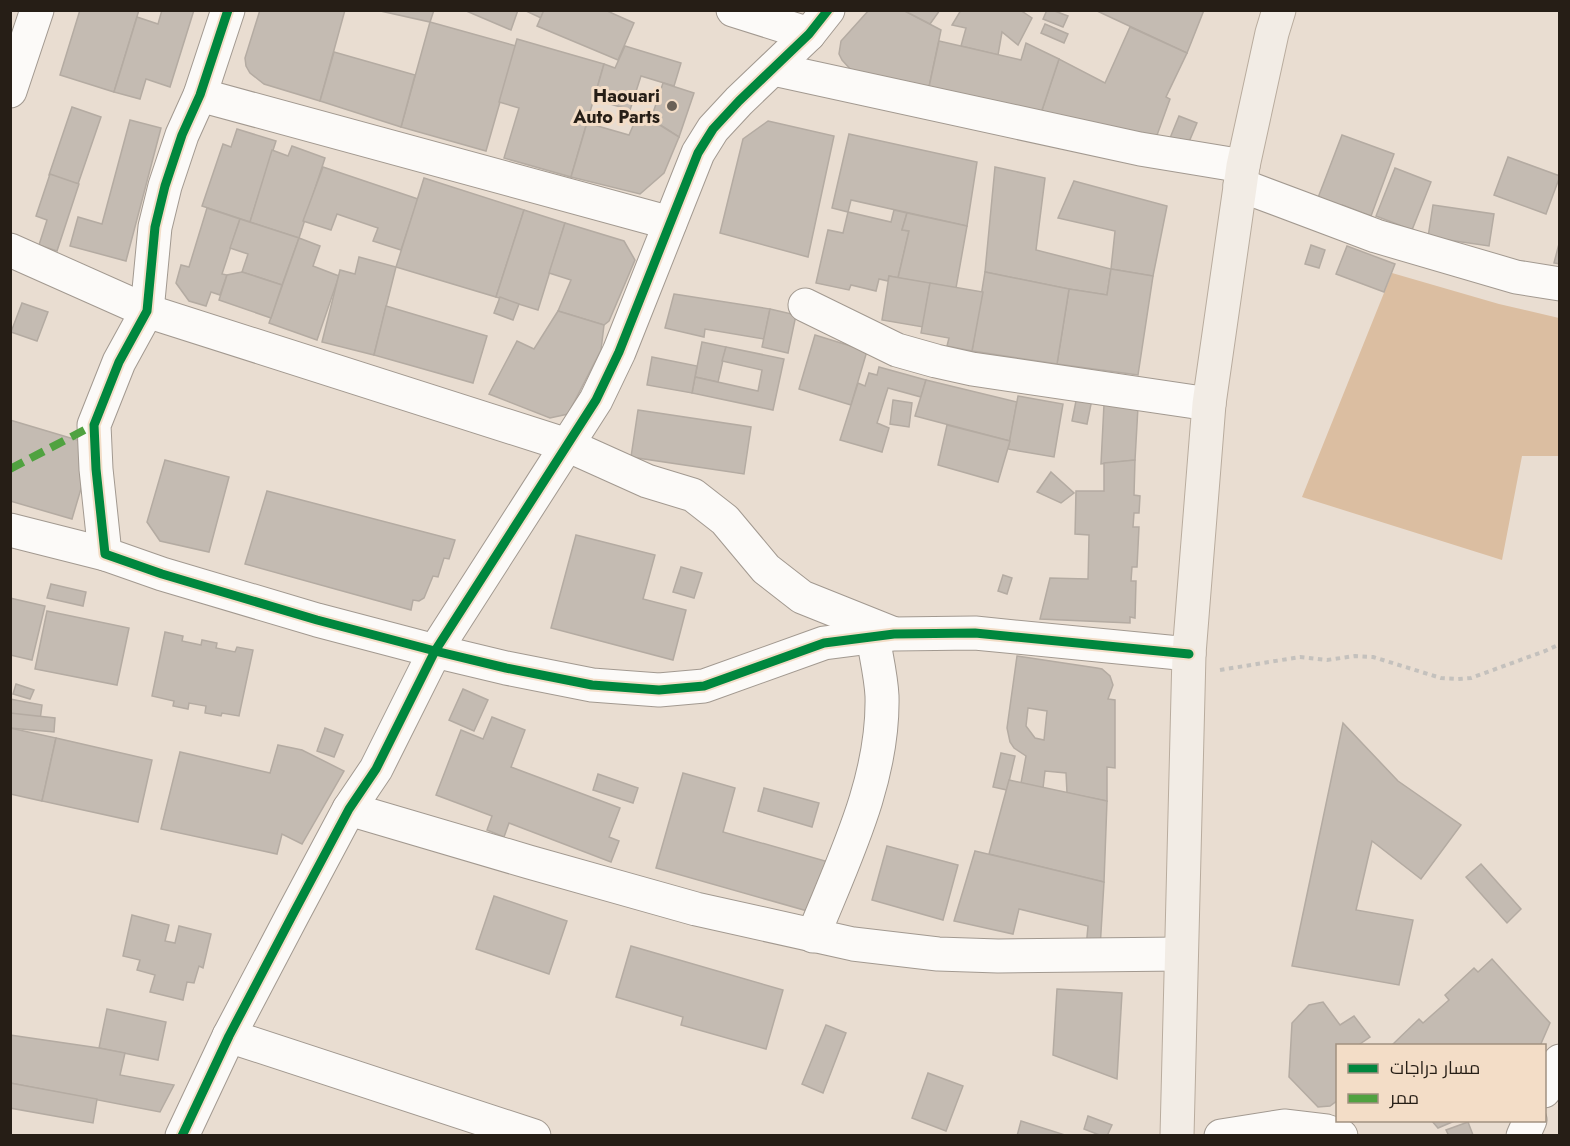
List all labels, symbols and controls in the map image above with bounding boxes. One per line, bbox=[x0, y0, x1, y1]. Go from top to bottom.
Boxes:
place label: Haouari Auto Parts bbox=[572, 83, 660, 130]
marker: Haouari Auto Parts bbox=[665, 99, 679, 113]
legend bbox=[1336, 1044, 1546, 1122]
text: مسار دراجات bbox=[1390, 1055, 1480, 1081]
text: ممر bbox=[1389, 1085, 1419, 1111]

